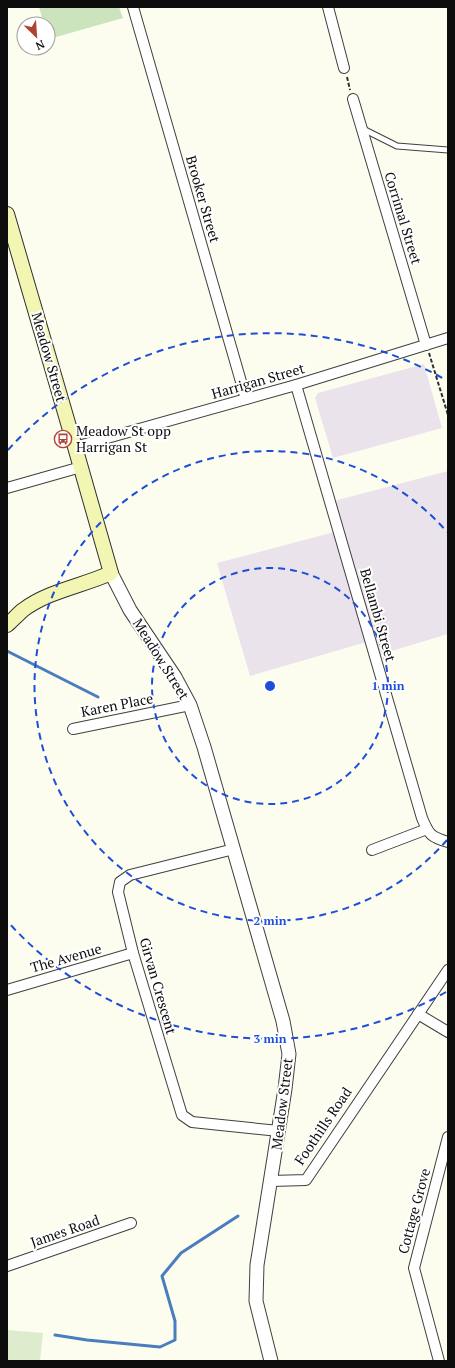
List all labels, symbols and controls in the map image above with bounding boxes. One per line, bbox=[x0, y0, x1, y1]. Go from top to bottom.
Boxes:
north arrow bbox=[16, 16, 56, 56]
text: N bbox=[33, 37, 47, 53]
street label: Brooker Street bbox=[182, 153, 225, 245]
street label: Corrimal Street bbox=[380, 169, 427, 267]
street label: Meadow Street bbox=[28, 310, 72, 405]
street label: Harrigan Street bbox=[209, 358, 307, 403]
place label: Meadow St opp Harrigan St bbox=[76, 421, 171, 456]
bus stop icon: Meadow St opp Harrigan St bbox=[53, 429, 73, 449]
street label: Bellambi Street bbox=[356, 566, 401, 664]
street label: Meadow Street bbox=[129, 614, 194, 704]
text: 1 min bbox=[372, 678, 405, 693]
centre of rings bbox=[263, 679, 277, 693]
street label: Karen Place bbox=[79, 688, 155, 721]
text: 2 min bbox=[254, 913, 287, 928]
street label: Girvan Crescent bbox=[136, 935, 182, 1037]
street label: The Avenue bbox=[28, 938, 104, 977]
text: 3 min bbox=[254, 1031, 287, 1046]
street label: Meadow Street bbox=[266, 1056, 297, 1151]
street label: Foothills Road bbox=[290, 1083, 356, 1168]
street label: Cottage Grove bbox=[393, 1166, 434, 1256]
street label: James Road bbox=[28, 1210, 102, 1251]

